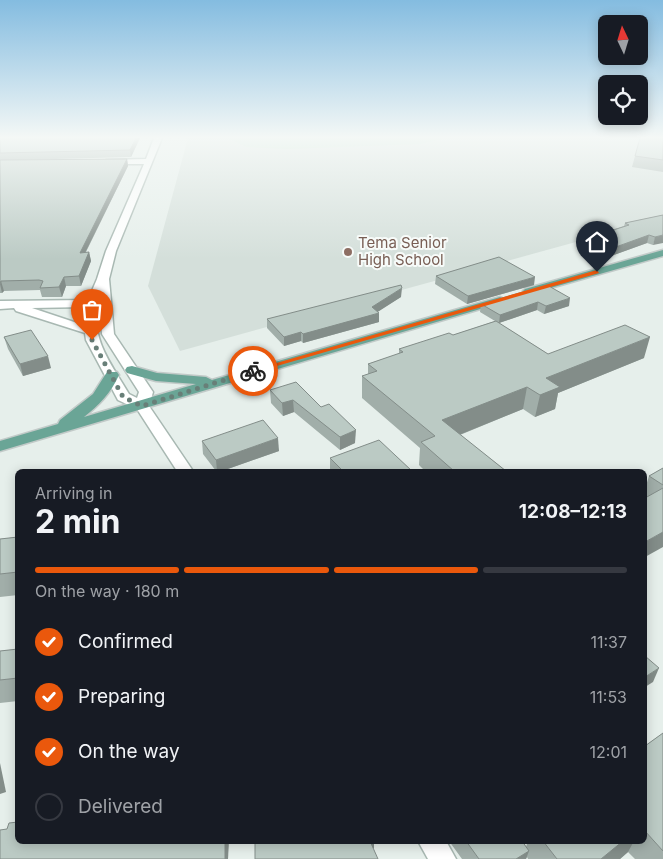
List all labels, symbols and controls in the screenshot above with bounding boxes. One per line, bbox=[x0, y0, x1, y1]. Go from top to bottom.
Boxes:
north arrow bbox=[598, 15, 648, 65]
map controls bbox=[598, 15, 648, 125]
button: locate bbox=[598, 75, 648, 125]
pin bbox=[576, 221, 618, 272]
icon: home bbox=[583, 228, 611, 256]
place label: Tema Senior High School bbox=[358, 233, 447, 269]
marker: Tema Senior High School bbox=[342, 246, 354, 258]
pin bbox=[71, 289, 113, 340]
icon: bag bbox=[78, 296, 106, 324]
courier bbox=[228, 346, 278, 396]
icon: bike bbox=[239, 357, 267, 385]
text: Arriving in bbox=[35, 483, 112, 503]
text: 12:08–12:13 bbox=[519, 500, 627, 523]
text: 2 min bbox=[35, 502, 121, 541]
text: On the way · 180 m bbox=[35, 581, 179, 601]
icon: check bbox=[35, 628, 63, 656]
text: Confirmed bbox=[78, 630, 173, 653]
text: 11:37 bbox=[590, 632, 627, 652]
icon: check bbox=[35, 683, 63, 711]
text: Preparing bbox=[78, 685, 165, 708]
text: 11:53 bbox=[590, 687, 627, 707]
icon: check bbox=[35, 738, 63, 766]
text: On the way bbox=[78, 740, 180, 763]
text: 12:01 bbox=[590, 742, 627, 762]
text: Delivered bbox=[78, 795, 163, 818]

